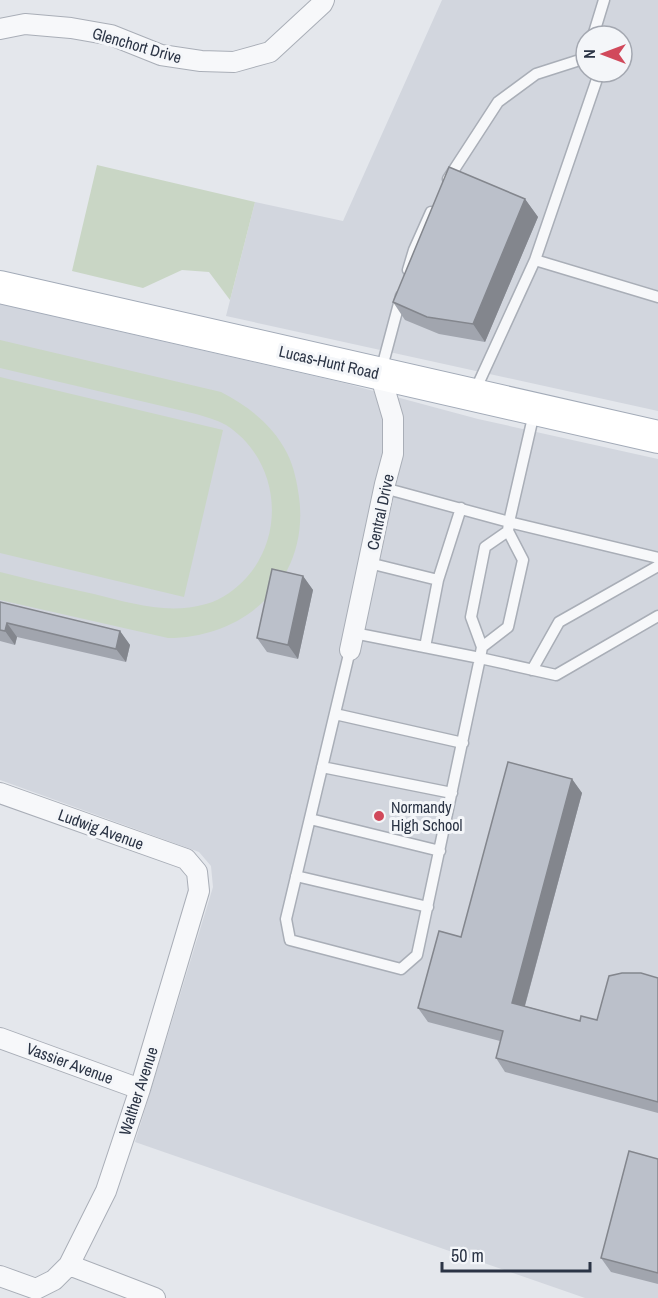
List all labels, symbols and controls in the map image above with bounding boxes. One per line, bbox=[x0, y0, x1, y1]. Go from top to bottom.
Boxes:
street label: Glenchort Drive bbox=[90, 22, 184, 68]
north arrow bbox=[574, 24, 634, 84]
text: N bbox=[578, 49, 600, 59]
street label: Lucas-Hunt Road bbox=[277, 340, 381, 384]
street label: Central Drive bbox=[361, 472, 399, 552]
place label: Normandy High School bbox=[391, 796, 463, 836]
street label: Ludwig Avenue bbox=[55, 803, 147, 855]
marker: Normandy High School bbox=[372, 809, 386, 823]
street label: Vassier Avenue bbox=[24, 1037, 116, 1089]
street label: Walther Avenue bbox=[113, 1044, 163, 1138]
scale bar bbox=[442, 1235, 590, 1273]
text: 50 m bbox=[451, 1243, 484, 1268]

